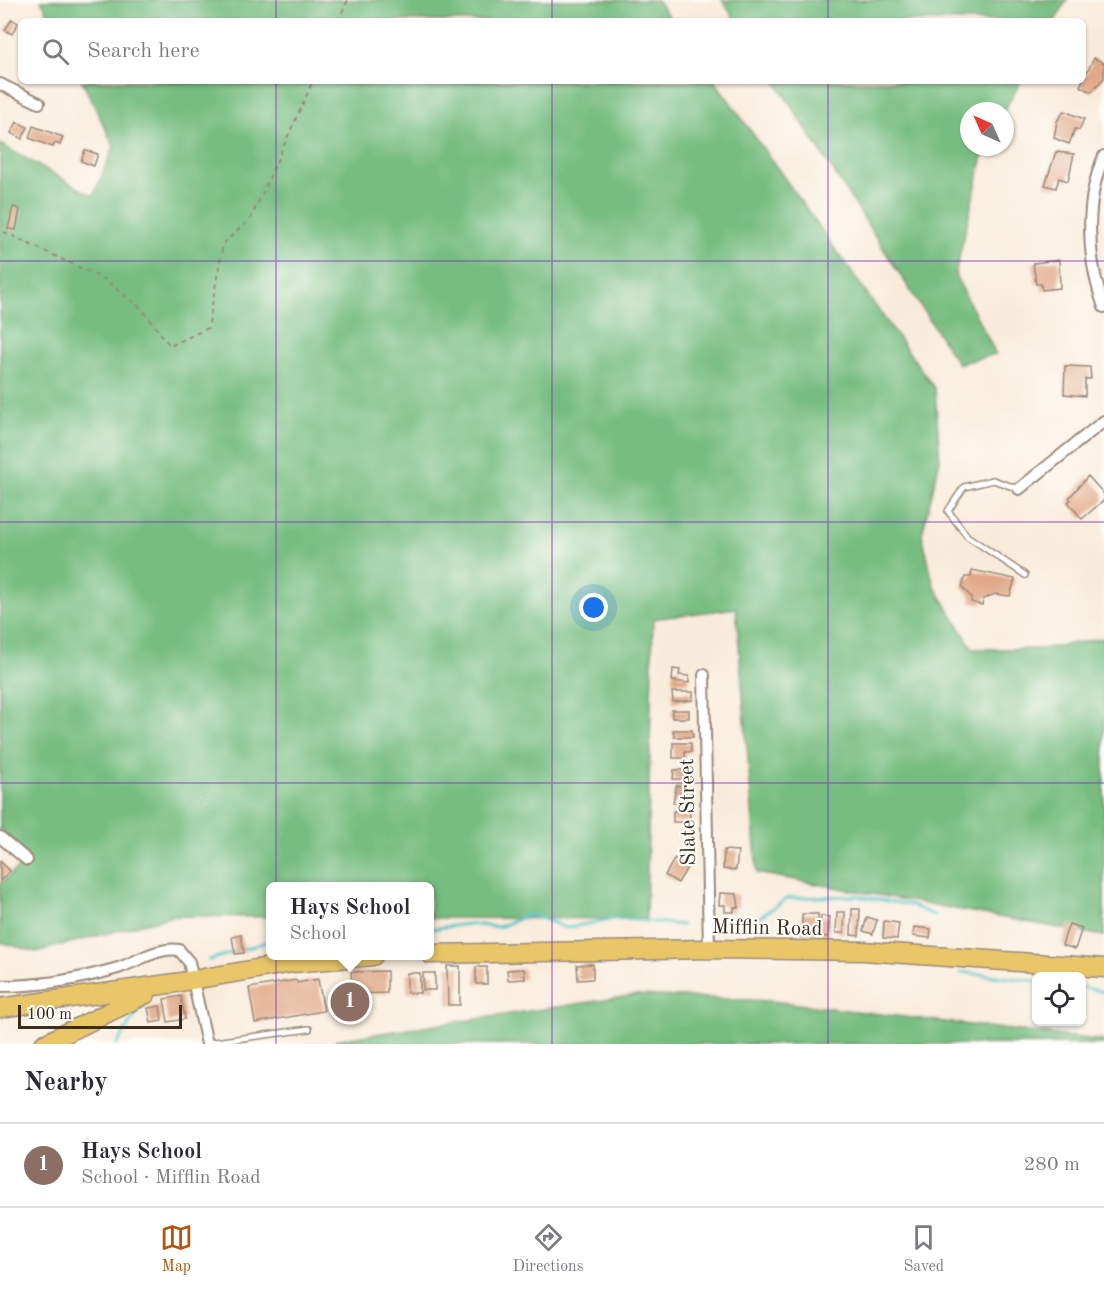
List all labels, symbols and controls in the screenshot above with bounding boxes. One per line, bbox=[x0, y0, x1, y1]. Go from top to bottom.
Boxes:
search box bbox=[18, 18, 1086, 84]
icon: search bbox=[39, 35, 72, 68]
text: Search here bbox=[87, 40, 200, 62]
north arrow bbox=[960, 102, 1014, 156]
your location bbox=[579, 593, 608, 622]
street label: Slate Street bbox=[677, 758, 700, 866]
popup bbox=[266, 882, 434, 960]
text: Hays School bbox=[289, 897, 411, 919]
street label: Mifflin Road bbox=[711, 917, 823, 940]
text: School bbox=[289, 924, 347, 944]
map controls bbox=[1032, 972, 1086, 1026]
button: locate bbox=[1032, 972, 1086, 1026]
pin: 1 bbox=[330, 980, 370, 1024]
scale bar bbox=[18, 1002, 182, 1030]
text: 100 m bbox=[27, 1007, 72, 1023]
text: Nearby bbox=[24, 1070, 108, 1096]
text: Hays School bbox=[81, 1141, 202, 1163]
text: 1 bbox=[38, 1155, 49, 1175]
text: 280 m bbox=[1024, 1155, 1080, 1175]
text: School · Mifflin Road bbox=[81, 1168, 261, 1188]
tab: Map bbox=[160, 1221, 193, 1277]
tab: Directions bbox=[513, 1221, 584, 1277]
tab: Saved bbox=[903, 1221, 944, 1277]

